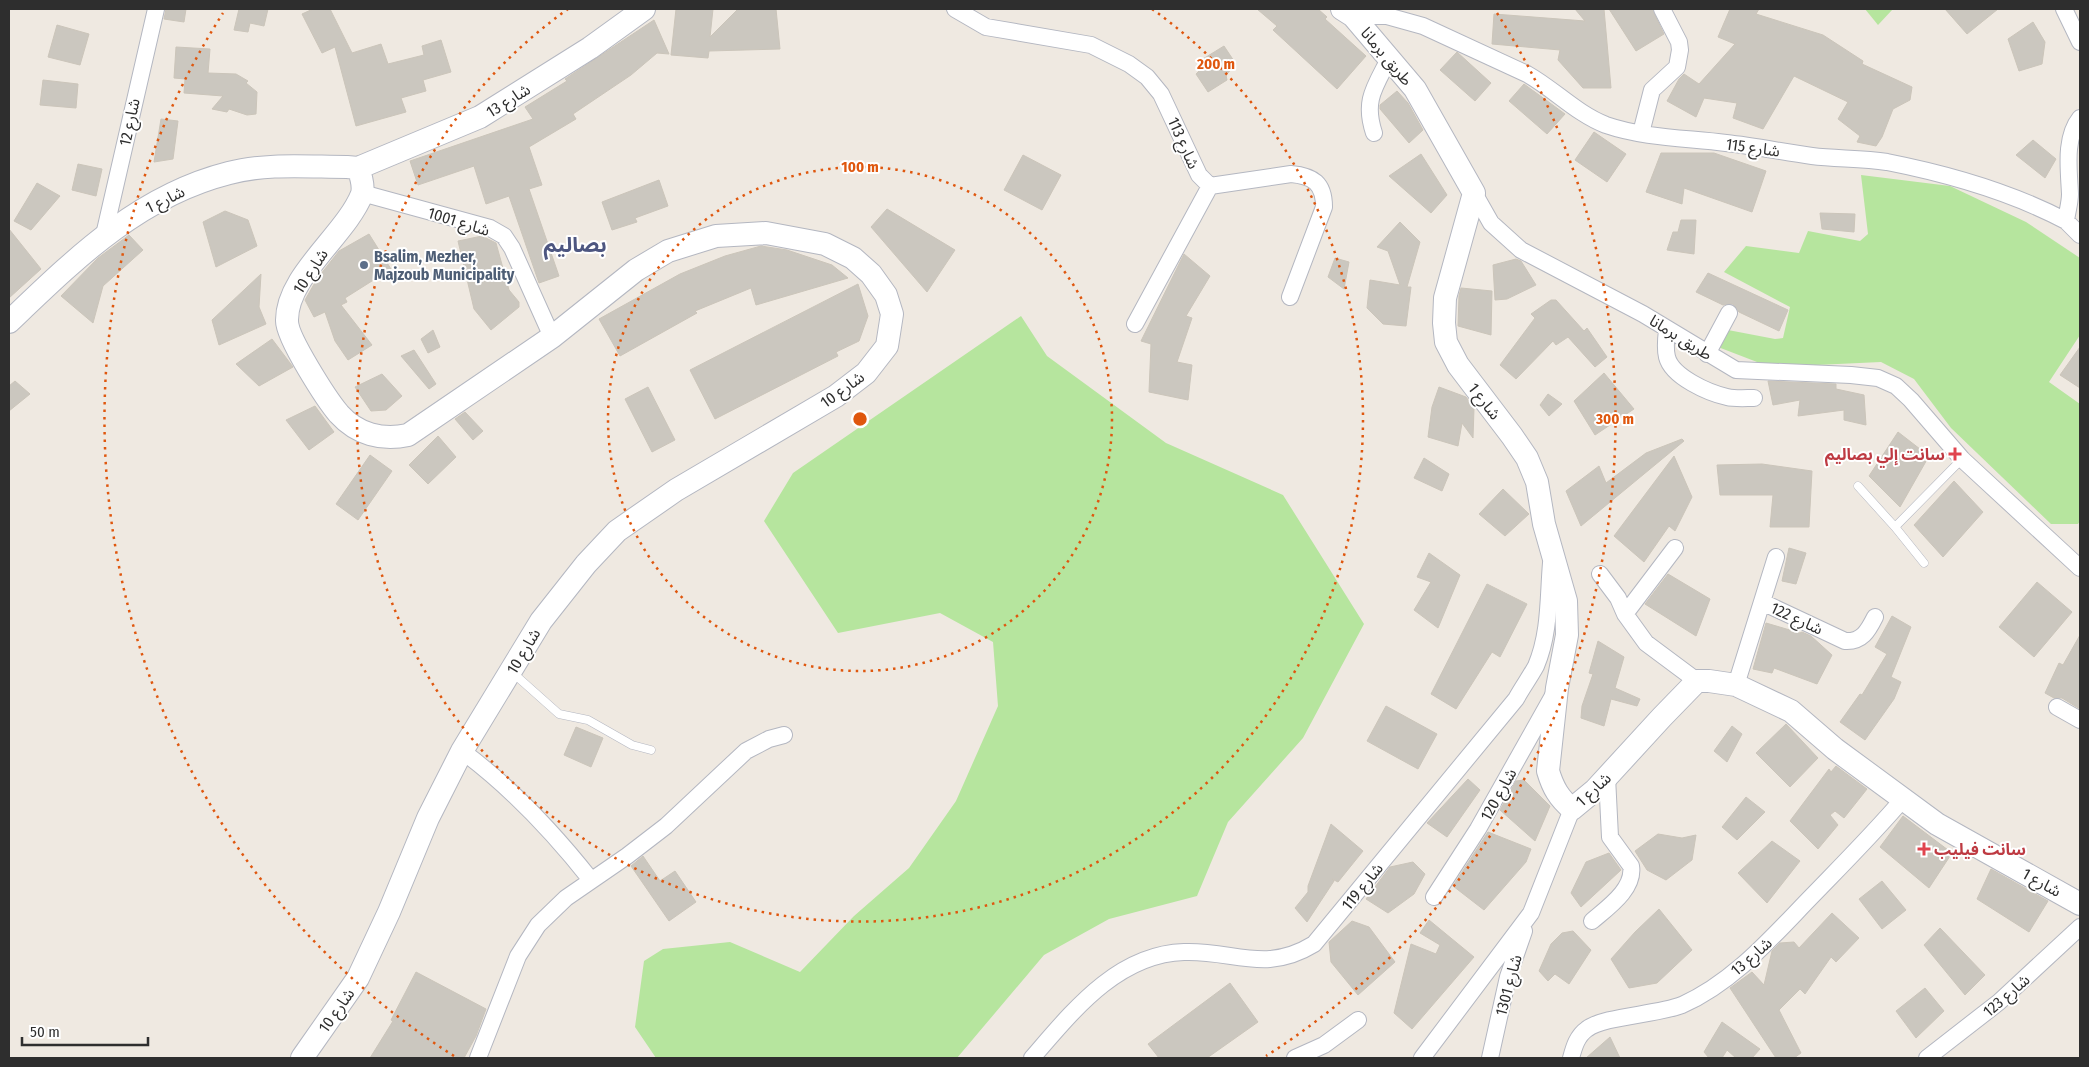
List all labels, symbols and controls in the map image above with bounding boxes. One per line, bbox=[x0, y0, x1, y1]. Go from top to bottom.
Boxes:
street label: طريق برمانا bbox=[1356, 23, 1417, 90]
text: 200 m bbox=[1196, 55, 1235, 73]
street label: شارع 13 bbox=[483, 80, 535, 124]
street label: شارع 12 bbox=[115, 97, 147, 148]
street label: شارع 113 bbox=[1161, 114, 1203, 173]
street label: شارع 115 bbox=[1724, 134, 1781, 164]
text: 100 m bbox=[841, 158, 879, 176]
street label: شارع 1 bbox=[143, 182, 189, 220]
street label: شارع 1001 bbox=[425, 203, 492, 243]
district label: بصاليم bbox=[543, 232, 607, 260]
street label: شارع 10 bbox=[289, 245, 334, 299]
place label: Bsalim, Mezher, Majzoub Municipality bbox=[374, 247, 515, 284]
marker: Bsalim, Mezher, Majzoub Municipality bbox=[358, 259, 370, 271]
street label: طريق برمانا bbox=[1645, 311, 1716, 365]
street label: شارع 10 bbox=[817, 367, 870, 414]
street label: شارع 1 bbox=[1462, 379, 1505, 425]
centre of rings bbox=[851, 410, 869, 428]
text: 300 m bbox=[1595, 410, 1634, 428]
place label: سانت إلي بصاليم bbox=[1825, 445, 1945, 468]
marker: سانت إلي بصاليم bbox=[1949, 448, 1961, 460]
street label: شارع 122 bbox=[1766, 598, 1826, 641]
street label: شارع 10 bbox=[503, 625, 547, 679]
street label: شارع 120 bbox=[1476, 765, 1523, 825]
street label: شارع 1 bbox=[1572, 768, 1617, 813]
place label: سانت فيليب bbox=[1934, 840, 2026, 859]
marker: سانت فيليب bbox=[1918, 843, 1930, 855]
street label: شارع 119 bbox=[1338, 859, 1389, 916]
street label: شارع 1 bbox=[2018, 864, 2064, 903]
street label: شارع 13 bbox=[1727, 933, 1778, 982]
street label: شارع 1301 bbox=[1491, 952, 1529, 1019]
street label: شارع 123 bbox=[1979, 970, 2035, 1023]
street label: شارع 10 bbox=[314, 985, 361, 1038]
scale bar bbox=[22, 1014, 149, 1046]
text: 50 m bbox=[30, 1023, 60, 1041]

